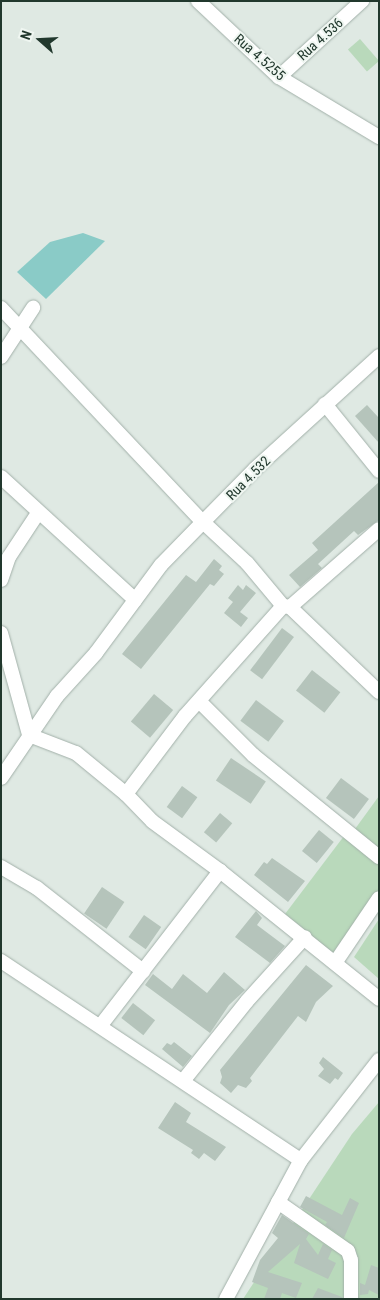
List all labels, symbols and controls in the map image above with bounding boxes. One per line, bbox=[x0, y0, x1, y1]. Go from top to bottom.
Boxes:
street label: Rua 4.536 bbox=[294, 14, 346, 64]
north arrow bbox=[15, 15, 65, 65]
text: N bbox=[17, 28, 35, 42]
street label: Rua 4.5255 bbox=[231, 30, 289, 84]
street label: Rua 4.532 bbox=[222, 452, 274, 504]

